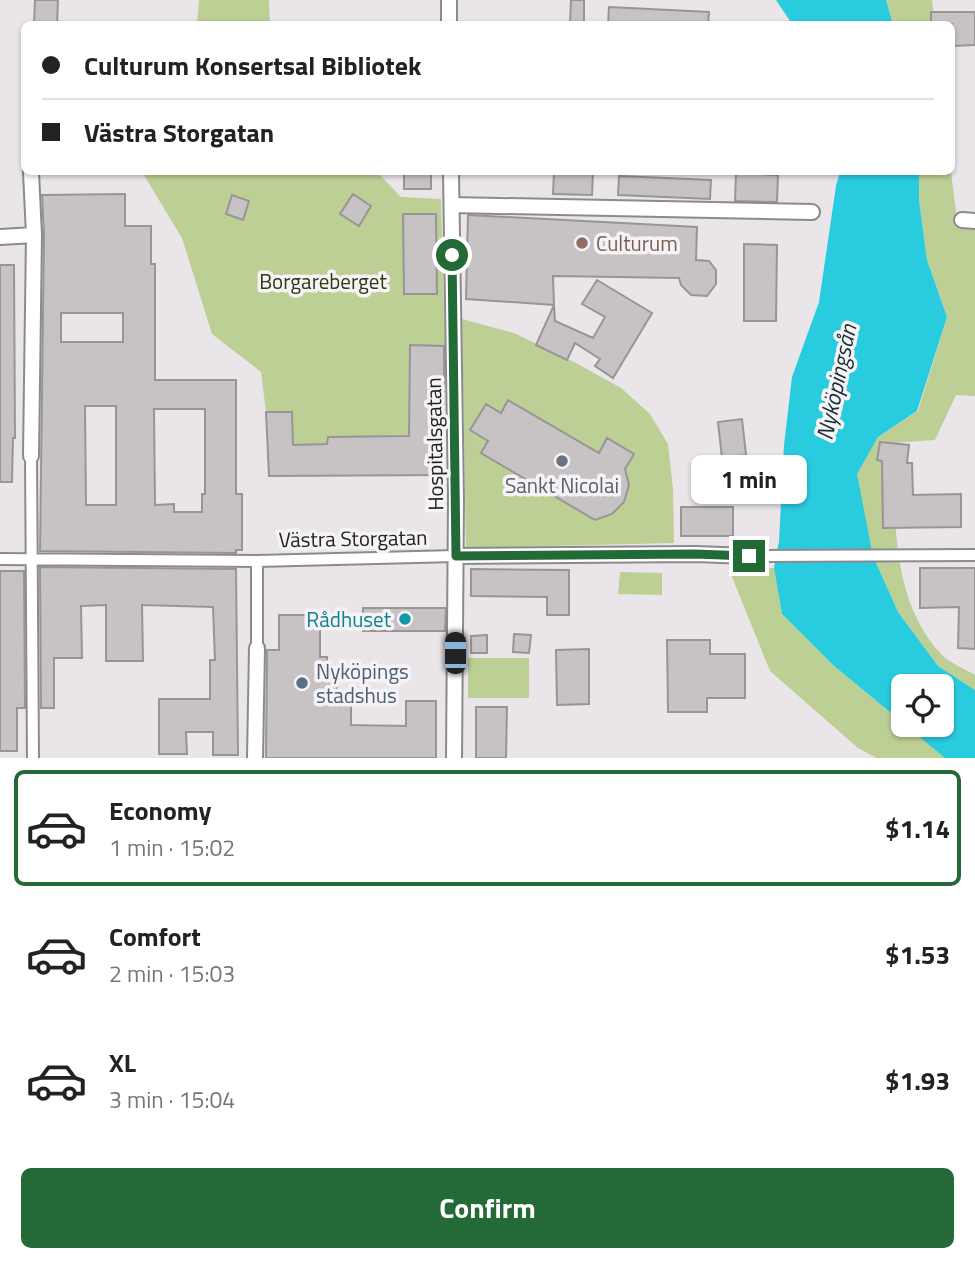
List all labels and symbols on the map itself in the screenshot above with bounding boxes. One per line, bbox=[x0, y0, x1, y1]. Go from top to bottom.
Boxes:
place label: Culturum bbox=[596, 227, 678, 259]
marker: Culturum bbox=[574, 235, 590, 251]
route start bbox=[436, 239, 468, 271]
park label: Borgareberget bbox=[259, 265, 387, 297]
water label: Nyköpingsån bbox=[807, 320, 865, 443]
street label: Hospitalsgatan bbox=[417, 377, 451, 511]
marker: Sankt Nicolai bbox=[554, 453, 570, 469]
callout: 1 min bbox=[691, 454, 807, 504]
place label: Sankt Nicolai bbox=[505, 469, 619, 501]
street label: Västra Storgatan bbox=[278, 521, 428, 555]
route end bbox=[733, 540, 765, 572]
place label: Rådhuset bbox=[306, 603, 392, 635]
marker: Rådhuset bbox=[397, 611, 413, 627]
car bbox=[445, 632, 466, 674]
place label: Nyköpings stadshus bbox=[316, 655, 409, 711]
marker: Nyköpings stadshus bbox=[294, 675, 310, 691]

